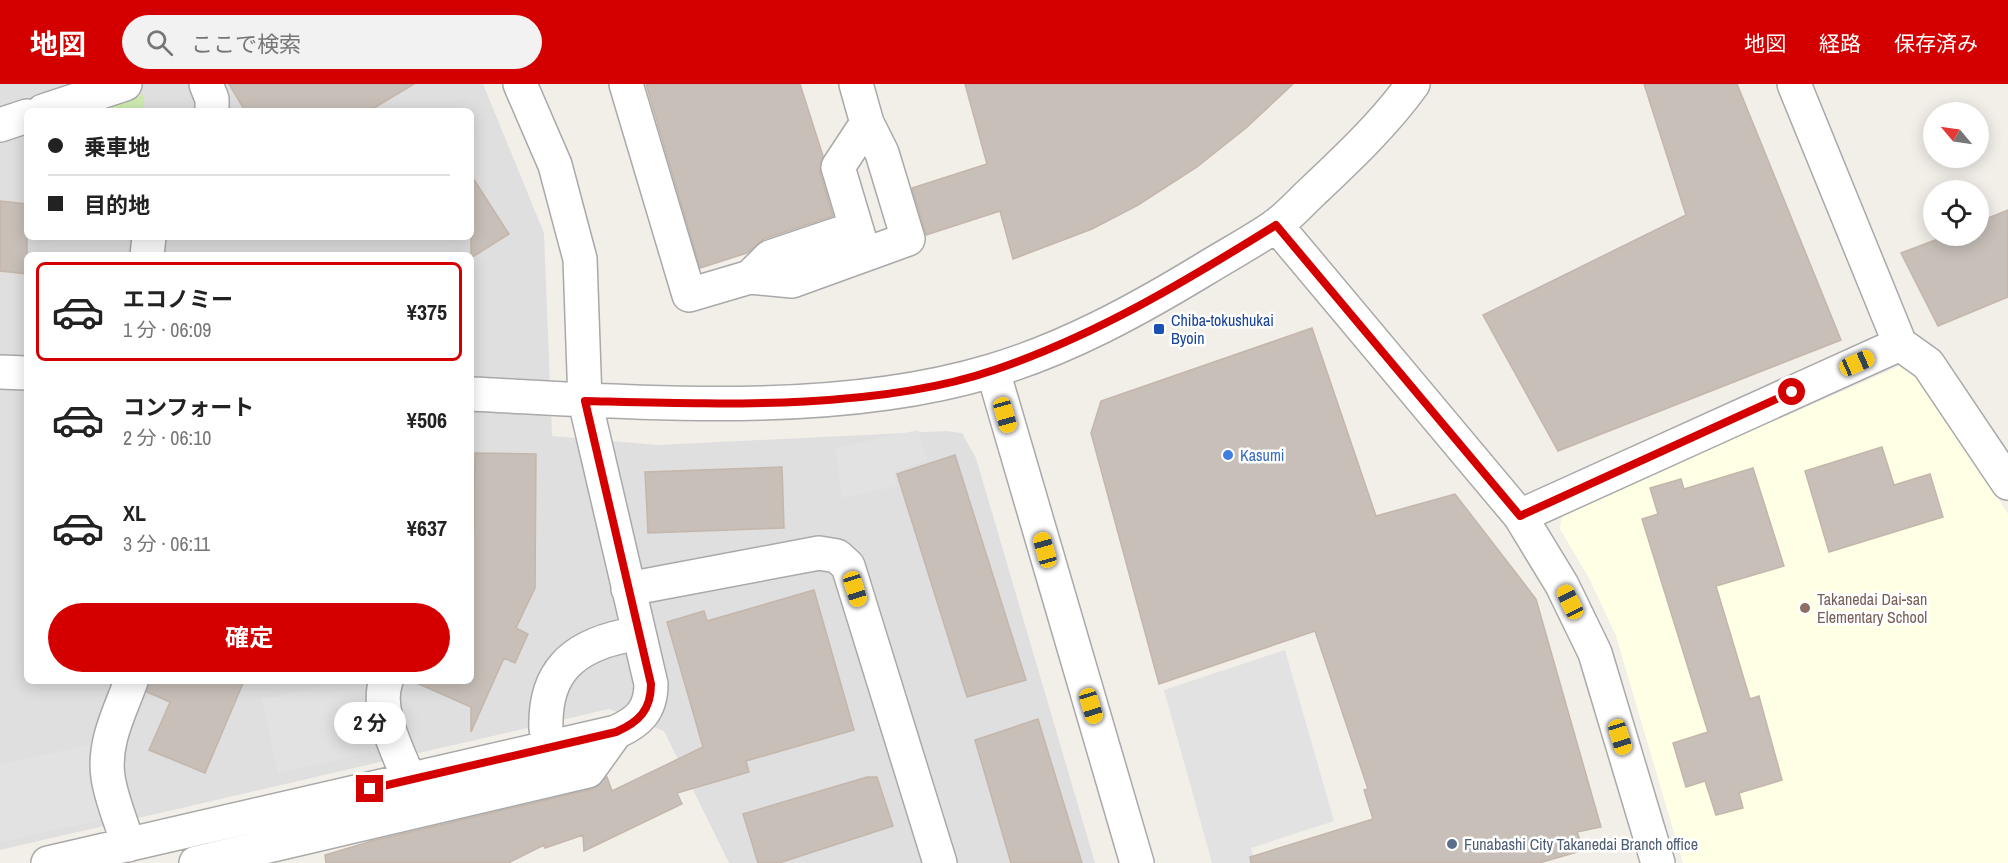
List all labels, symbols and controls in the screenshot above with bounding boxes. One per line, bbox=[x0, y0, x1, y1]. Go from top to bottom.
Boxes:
search box bbox=[122, 15, 542, 69]
text: 地図 bbox=[30, 25, 86, 63]
icon: search bbox=[143, 26, 176, 59]
text: ここで検索 bbox=[191, 29, 301, 59]
text: 地図 bbox=[1744, 29, 1786, 58]
text: 経路 bbox=[1819, 29, 1861, 58]
text: 保存済み bbox=[1894, 29, 1978, 58]
north arrow bbox=[1923, 102, 1989, 168]
map controls bbox=[1923, 102, 1989, 246]
text: 乗車地 bbox=[84, 132, 150, 162]
button: locate bbox=[1923, 180, 1989, 246]
text: 目的地 bbox=[84, 190, 150, 220]
text: エコノミー bbox=[123, 284, 233, 314]
icon: car bbox=[51, 285, 105, 339]
text: ¥375 bbox=[407, 297, 447, 327]
place label: Chiba-tokushukai Byoin bbox=[1171, 309, 1274, 349]
text: 1 分 · 06:09 bbox=[123, 316, 211, 343]
marker: Chiba-tokushukai Byoin bbox=[1152, 322, 1166, 336]
car bbox=[1837, 347, 1877, 379]
route start bbox=[1778, 378, 1805, 405]
text: コンフォート bbox=[123, 392, 254, 422]
icon: car bbox=[51, 393, 105, 447]
car bbox=[991, 395, 1019, 435]
text: ¥506 bbox=[407, 405, 447, 435]
text: 2 分 · 06:10 bbox=[123, 424, 211, 451]
place label: Kasumi bbox=[1240, 444, 1284, 466]
marker: Kasumi bbox=[1221, 448, 1235, 462]
text: XL bbox=[123, 498, 146, 528]
icon: car bbox=[51, 501, 105, 555]
text: ¥637 bbox=[407, 513, 447, 543]
text: 3 分 · 06:11 bbox=[123, 530, 210, 557]
car bbox=[1031, 530, 1059, 570]
car bbox=[841, 569, 869, 609]
car bbox=[1554, 582, 1586, 622]
place label: Takanedai Dai-san Elementary School bbox=[1817, 588, 1927, 628]
marker: Takanedai Dai-san Elementary School bbox=[1798, 601, 1812, 615]
button: 確定 bbox=[48, 603, 450, 672]
car bbox=[1077, 686, 1105, 726]
callout: 2 分 bbox=[334, 702, 406, 744]
text: 2 分 bbox=[353, 709, 387, 736]
car bbox=[1606, 717, 1634, 757]
route end bbox=[356, 775, 383, 802]
place label: Funabashi City Takanedai Branch office bbox=[1464, 833, 1698, 855]
marker: Funabashi City Takanedai Branch office bbox=[1445, 837, 1459, 851]

